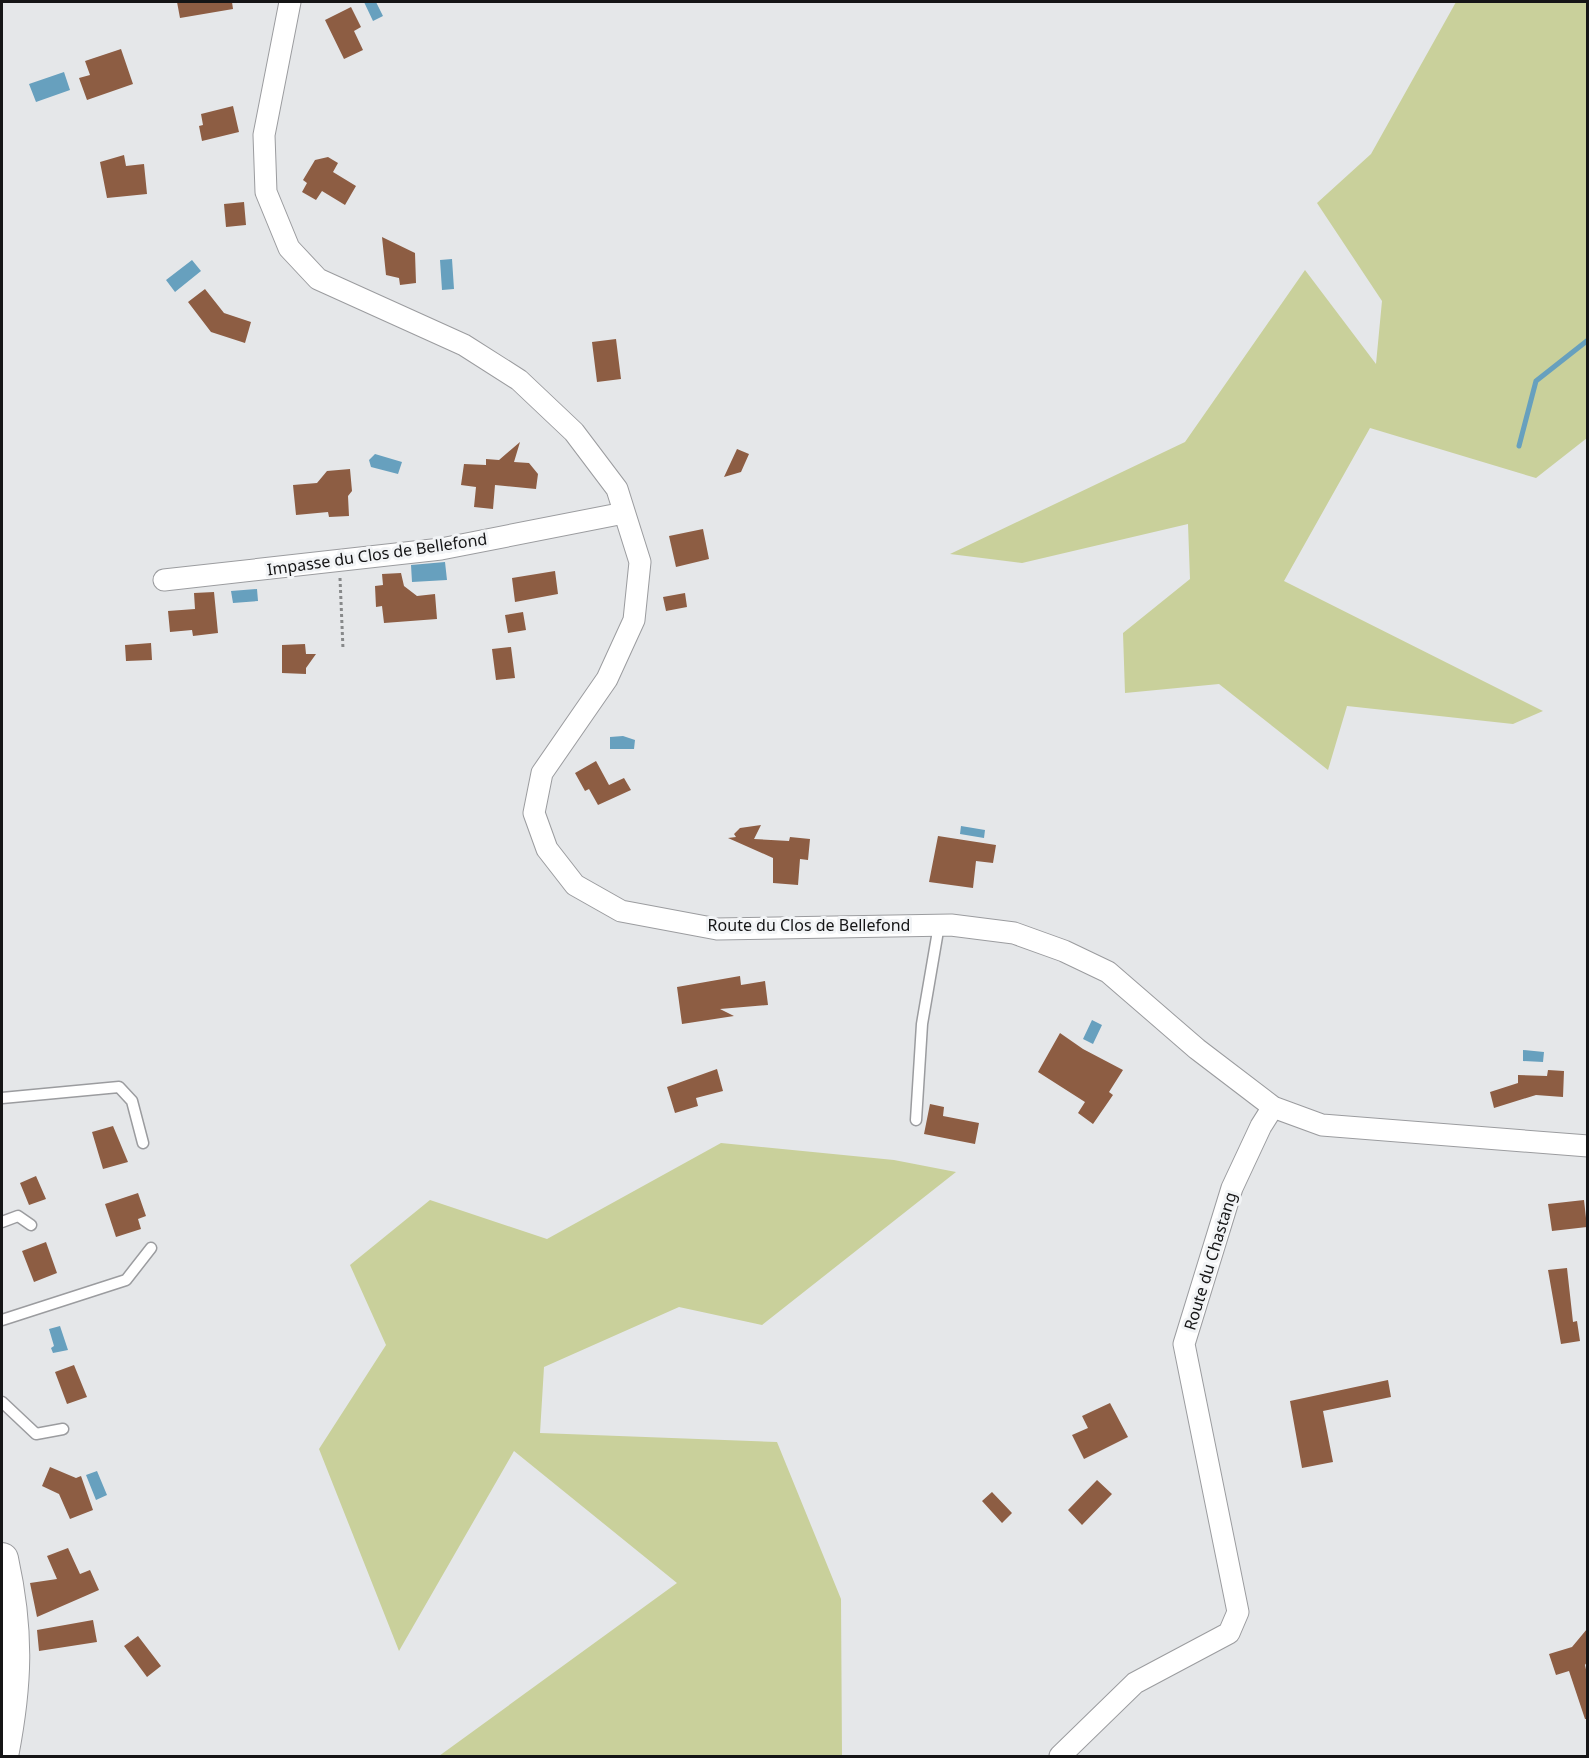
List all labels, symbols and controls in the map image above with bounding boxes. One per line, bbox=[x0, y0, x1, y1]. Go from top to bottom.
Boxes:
street label: Impasse du Clos de Bellefond bbox=[266, 528, 488, 580]
street label: Route du Clos de Bellefond bbox=[708, 914, 910, 936]
street label: Route du Chastang bbox=[1179, 1189, 1241, 1333]

